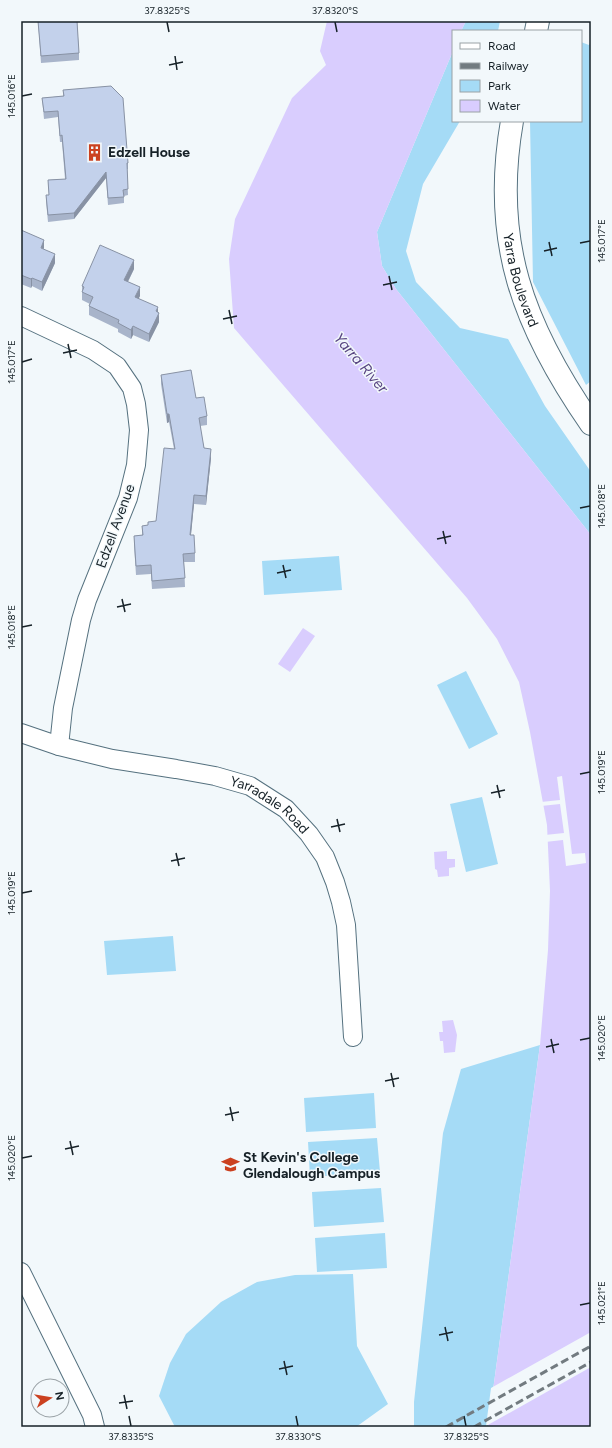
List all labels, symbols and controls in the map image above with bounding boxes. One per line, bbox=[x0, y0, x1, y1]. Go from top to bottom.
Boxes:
text: 37.8325°S bbox=[144, 4, 190, 17]
text: 37.8320°S bbox=[312, 4, 358, 17]
legend bbox=[452, 30, 582, 122]
text: Road bbox=[488, 39, 516, 53]
text: Railway bbox=[488, 59, 529, 73]
text: 145.016°E bbox=[5, 74, 18, 118]
text: Park bbox=[488, 79, 511, 93]
text: Water bbox=[488, 99, 520, 113]
building icon: Edzell House bbox=[85, 142, 105, 162]
place label: Edzell House bbox=[108, 144, 190, 161]
text: 145.017°E bbox=[595, 219, 608, 263]
street label: Yarra Boulevard bbox=[499, 232, 542, 330]
water label: Yarra River bbox=[330, 329, 392, 397]
text: 145.017°E bbox=[5, 340, 18, 384]
street label: Edzell Avenue bbox=[92, 482, 139, 570]
text: 145.018°E bbox=[595, 484, 608, 528]
text: 145.018°E bbox=[5, 605, 18, 649]
text: 145.019°E bbox=[595, 750, 608, 794]
street label: Yarradale Road bbox=[228, 773, 312, 837]
text: 145.019°E bbox=[5, 871, 18, 915]
text: 145.020°E bbox=[595, 1015, 608, 1061]
text: 145.020°E bbox=[5, 1135, 18, 1181]
place label: St Kevin's College Glendalough Campus bbox=[243, 1149, 381, 1182]
school or university icon: St Kevin's College Glendalough Campus bbox=[220, 1155, 240, 1175]
text: 145.021°E bbox=[595, 1281, 608, 1325]
north arrow bbox=[30, 1378, 70, 1418]
text: N bbox=[52, 1391, 67, 1402]
text: 37.8335°S bbox=[108, 1430, 154, 1443]
text: 37.8330°S bbox=[275, 1430, 321, 1443]
text: 37.8325°S bbox=[443, 1430, 489, 1443]

